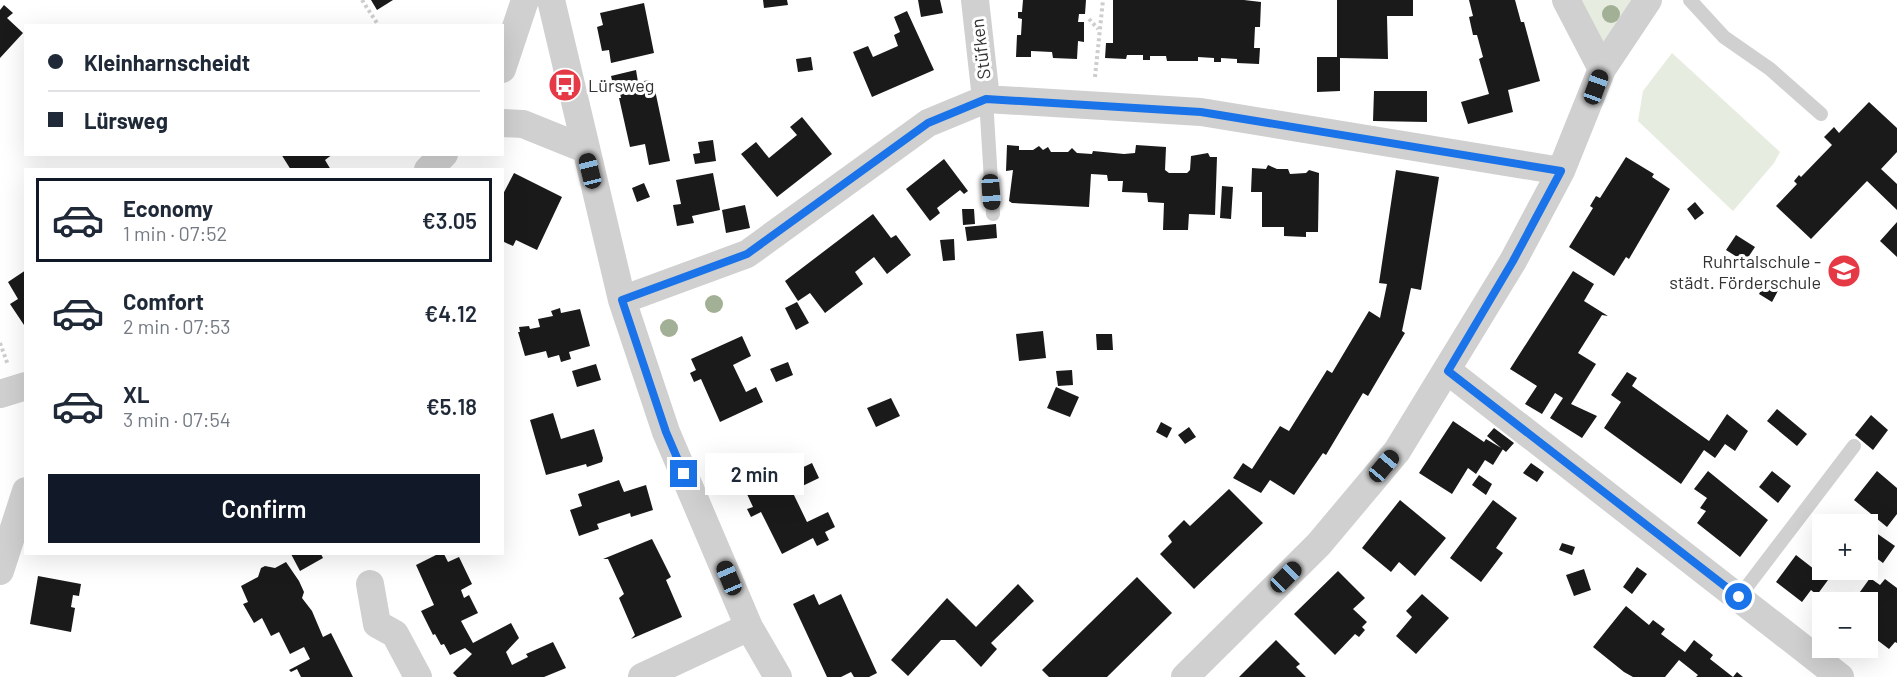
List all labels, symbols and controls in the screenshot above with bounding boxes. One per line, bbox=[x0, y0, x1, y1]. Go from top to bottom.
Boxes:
street label: Stüfken bbox=[965, 17, 995, 81]
text: Kleinharnscheidt bbox=[84, 49, 250, 75]
bus stop icon: Lürsweg bbox=[547, 67, 583, 103]
car bbox=[1581, 67, 1611, 107]
place label: Lürsweg bbox=[588, 74, 654, 96]
text: Lürsweg bbox=[84, 107, 168, 133]
car bbox=[577, 151, 603, 191]
car bbox=[981, 173, 1001, 211]
icon: car bbox=[51, 193, 105, 247]
text: Economy bbox=[123, 195, 213, 221]
text: €3.05 bbox=[422, 207, 477, 233]
text: 1 min · 07:52 bbox=[123, 221, 227, 245]
place label: Ruhrtalschule - städt. Förderschule bbox=[1669, 250, 1821, 293]
school or university icon: Ruhrtalschule - städt. Förderschule bbox=[1826, 253, 1862, 289]
icon: car bbox=[51, 286, 105, 340]
text: Comfort bbox=[123, 288, 204, 314]
text: €4.12 bbox=[424, 300, 477, 326]
text: 2 min · 07:53 bbox=[123, 314, 230, 338]
icon: car bbox=[51, 379, 105, 433]
text: XL bbox=[123, 381, 149, 407]
text: €5.18 bbox=[426, 393, 477, 419]
text: 3 min · 07:54 bbox=[123, 407, 231, 431]
car bbox=[1366, 446, 1402, 486]
callout: 2 min bbox=[705, 453, 804, 495]
route end bbox=[670, 460, 697, 487]
text: 2 min bbox=[731, 462, 778, 486]
button: Confirm bbox=[48, 474, 480, 543]
map controls bbox=[1812, 514, 1878, 658]
button: + bbox=[1812, 514, 1878, 580]
car bbox=[714, 558, 744, 598]
car bbox=[1267, 558, 1305, 596]
route start bbox=[1725, 583, 1752, 610]
button: − bbox=[1812, 592, 1878, 658]

